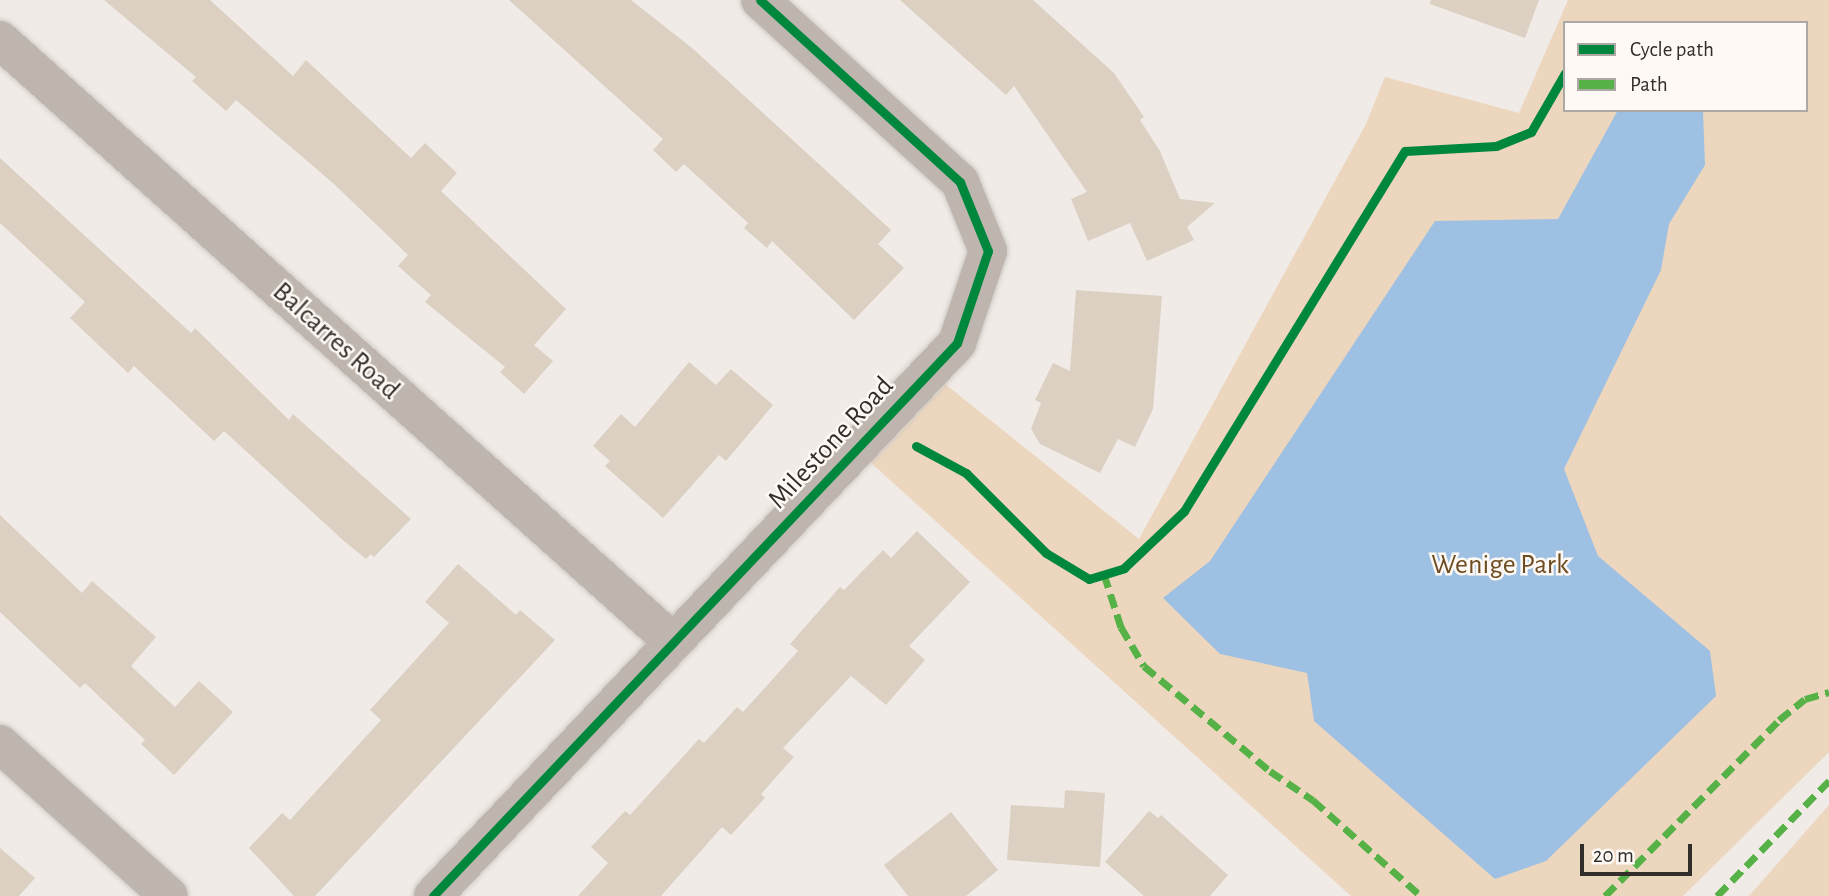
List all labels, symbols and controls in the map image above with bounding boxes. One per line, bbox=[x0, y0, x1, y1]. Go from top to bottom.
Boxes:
legend bbox=[1563, 21, 1808, 112]
text: Cycle path bbox=[1630, 39, 1714, 60]
text: Path bbox=[1630, 74, 1668, 95]
street label: Balcarres Road bbox=[265, 275, 407, 407]
street label: Milestone Road bbox=[761, 370, 901, 516]
park label: Wenige Park bbox=[1431, 548, 1569, 582]
scale bar bbox=[1584, 830, 1696, 874]
text: 20 m bbox=[1593, 845, 1634, 866]

